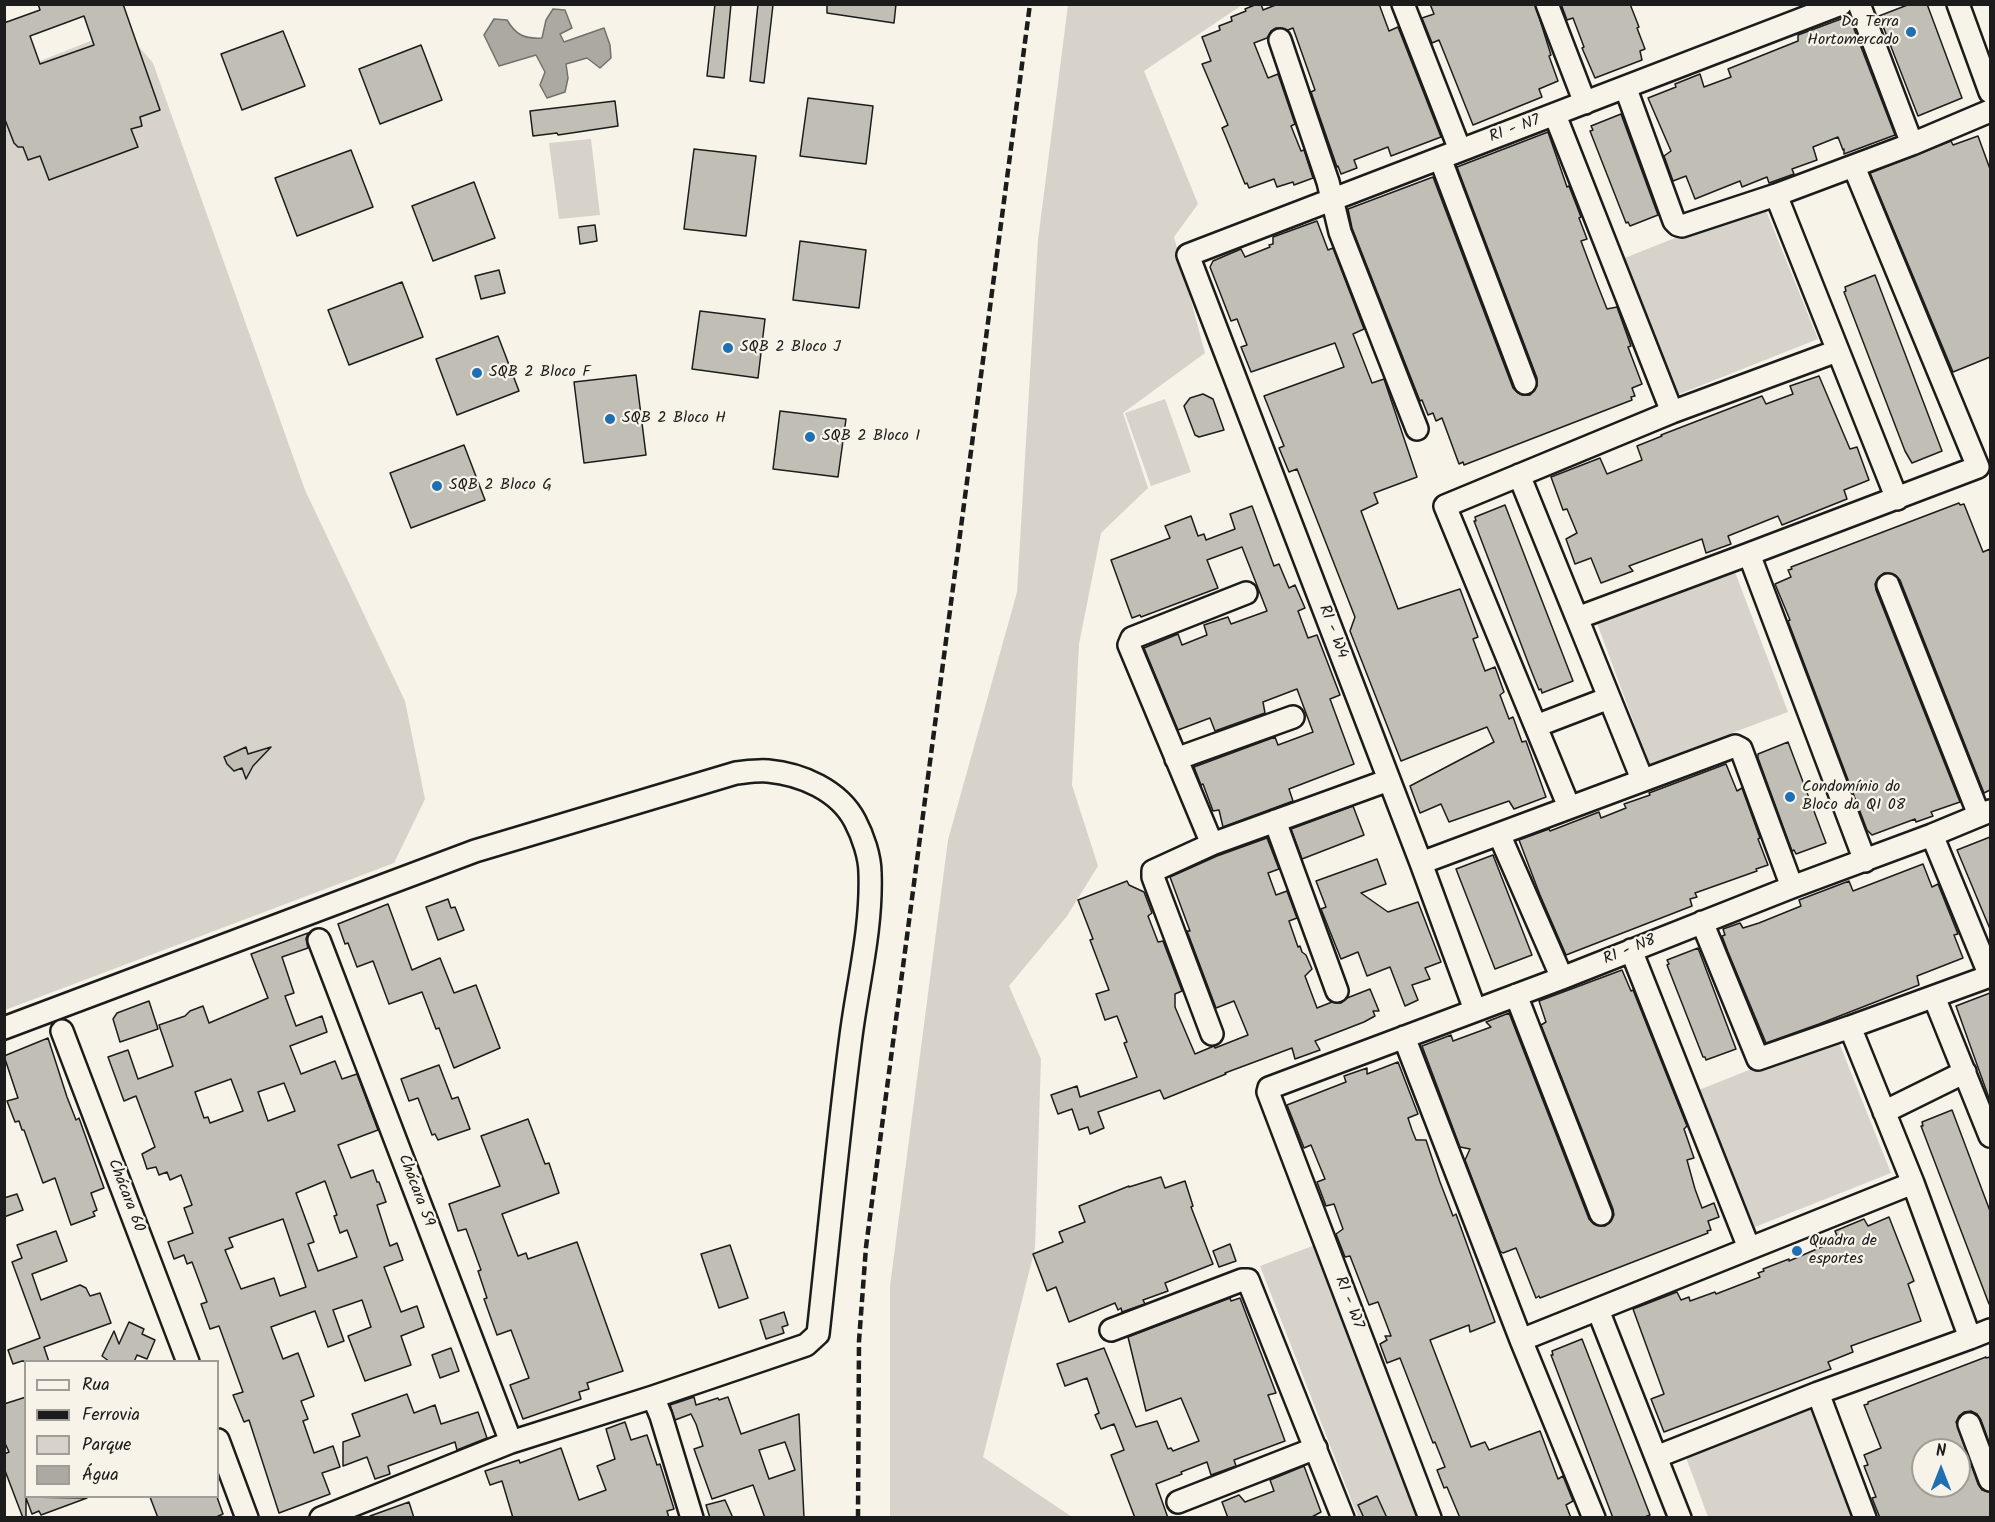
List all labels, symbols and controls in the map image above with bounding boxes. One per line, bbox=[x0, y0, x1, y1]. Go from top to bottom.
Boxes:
place label: Da Terra Hortomercado bbox=[1807, 13, 1899, 51]
marker: Da Terra Hortomercado bbox=[1904, 25, 1918, 39]
street label: R1 - N7 bbox=[1487, 112, 1543, 148]
place label: SQB 2 Bloco J bbox=[740, 338, 841, 358]
marker: SQB 2 Bloco J bbox=[721, 341, 735, 355]
place label: SQB 2 Bloco F bbox=[489, 363, 591, 383]
marker: SQB 2 Bloco F bbox=[470, 366, 484, 380]
place label: SQB 2 Bloco H bbox=[622, 409, 726, 429]
marker: SQB 2 Bloco H bbox=[603, 412, 617, 426]
place label: SQB 2 Bloco I bbox=[822, 427, 920, 447]
marker: SQB 2 Bloco I bbox=[803, 430, 817, 444]
place label: SQB 2 Bloco G bbox=[449, 476, 552, 496]
marker: SQB 2 Bloco G bbox=[430, 479, 444, 493]
street label: R1 - W4 bbox=[1313, 602, 1351, 662]
place label: Condomínio do Bloco da QI 08 bbox=[1802, 778, 1905, 816]
marker: Condomínio do Bloco da QI 08 bbox=[1783, 790, 1797, 804]
street label: R1 - N8 bbox=[1601, 932, 1659, 970]
street label: Chácara 59 bbox=[392, 1152, 438, 1230]
street label: Chácara 60 bbox=[102, 1157, 148, 1235]
place label: Quadra de esportes bbox=[1809, 1232, 1877, 1270]
marker: Quadra de esportes bbox=[1790, 1244, 1804, 1258]
street label: R1 - W7 bbox=[1329, 1274, 1367, 1332]
legend bbox=[24, 1360, 219, 1498]
text: Rua bbox=[82, 1371, 110, 1400]
text: Ferrovia bbox=[82, 1401, 140, 1430]
text: Parque bbox=[82, 1431, 131, 1460]
north arrow bbox=[1911, 1438, 1971, 1498]
text: N bbox=[1936, 1439, 1946, 1464]
text: Água bbox=[82, 1461, 119, 1490]

